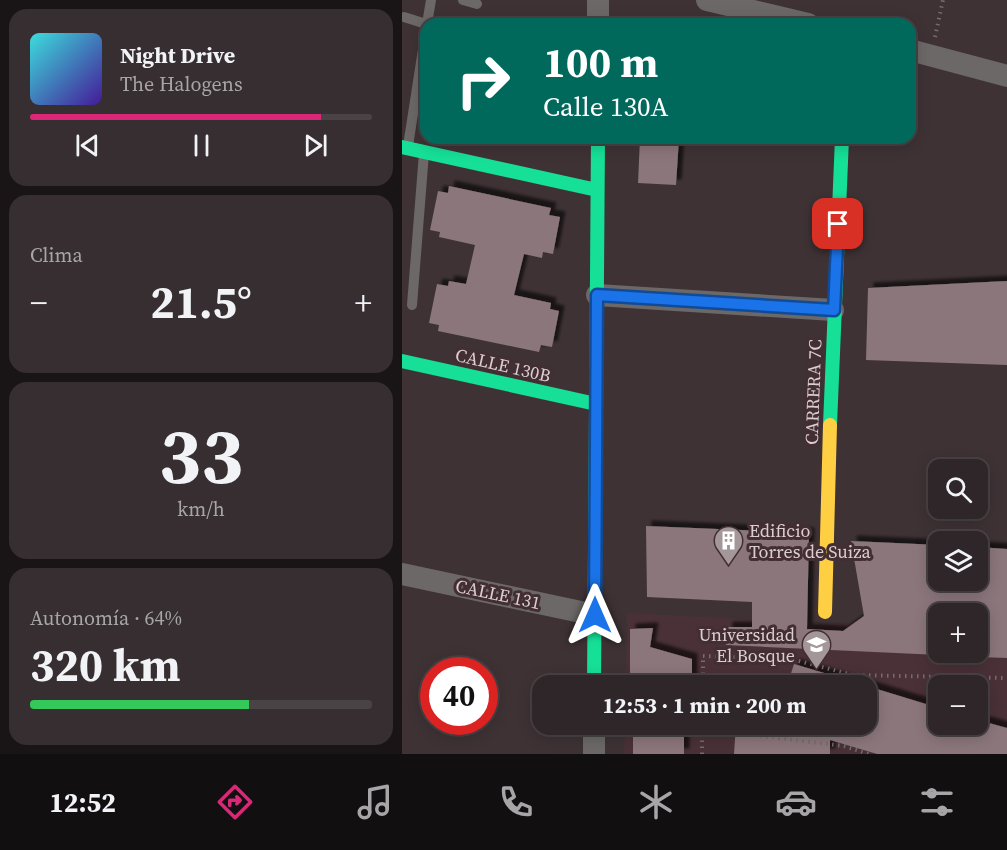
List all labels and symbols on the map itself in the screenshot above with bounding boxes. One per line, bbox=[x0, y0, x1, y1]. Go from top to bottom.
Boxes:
pin bbox=[812, 198, 863, 249]
street label: CARRERA 7C bbox=[799, 339, 827, 445]
street label: CALLE 130B bbox=[453, 342, 553, 388]
place label: Edificio Torres de Suiza bbox=[749, 518, 871, 564]
building icon: Edificio Torres de Suiza bbox=[712, 524, 744, 566]
street label: CALLE 131 bbox=[453, 573, 543, 615]
position arrow bbox=[563, 583, 627, 647]
place label: Universidad El Bosque bbox=[699, 622, 795, 668]
school or university icon: Universidad El Bosque bbox=[800, 628, 832, 670]
speed limit sign: 40 bbox=[420, 657, 498, 735]

